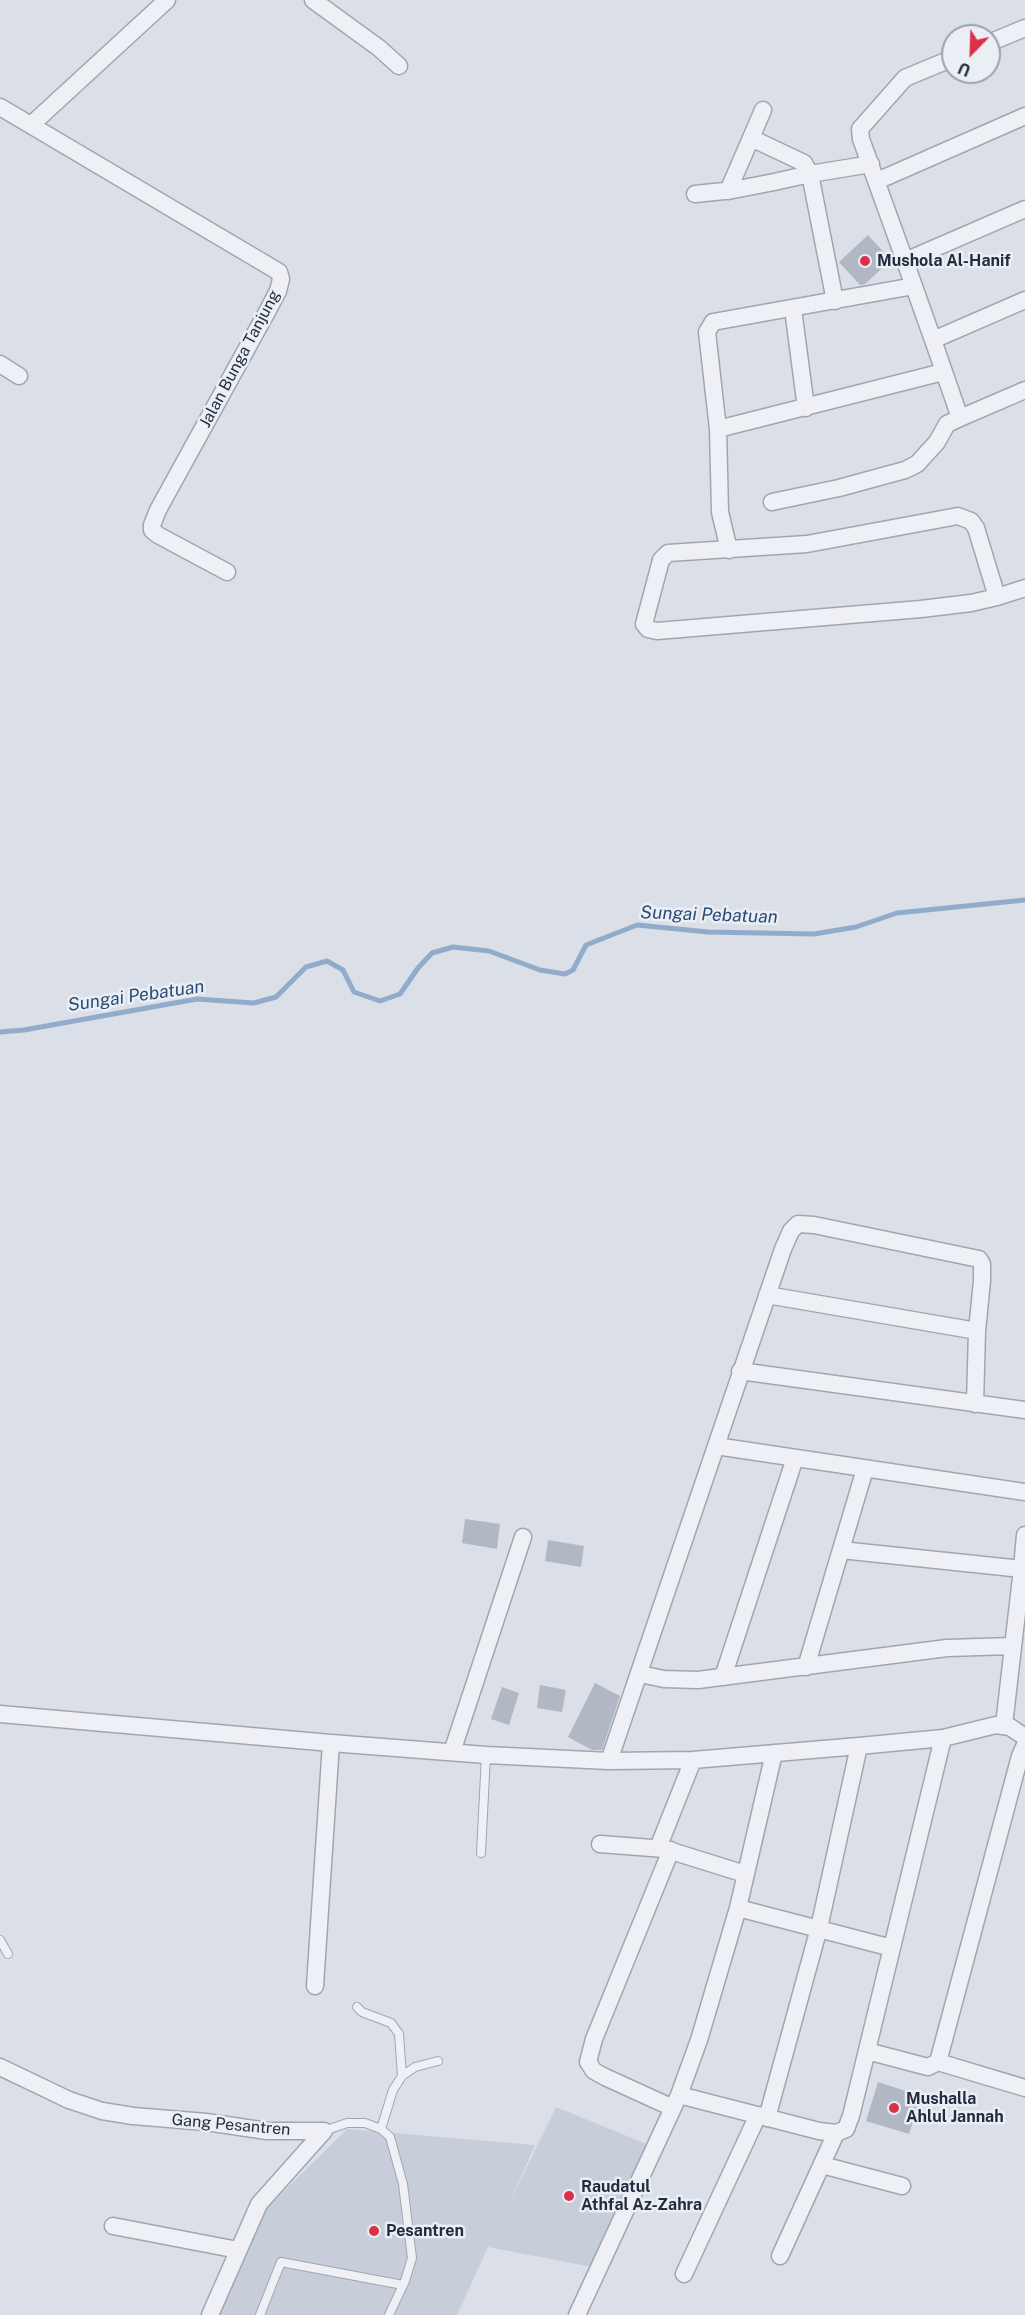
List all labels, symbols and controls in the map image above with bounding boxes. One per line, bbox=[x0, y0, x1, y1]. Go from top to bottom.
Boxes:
north arrow bbox=[941, 24, 1001, 84]
text: U bbox=[956, 58, 974, 80]
place label: Mushola Al-Hanif bbox=[877, 251, 1011, 271]
marker: Mushola Al-Hanif bbox=[858, 254, 872, 268]
street label: Jalan Bunga Tanjung bbox=[196, 287, 284, 431]
water label: Sungai Pebatuan bbox=[640, 902, 778, 928]
water label: Sungai Pebatuan bbox=[66, 976, 206, 1016]
place label: Mushalla Ahlul Jannah bbox=[906, 2089, 1004, 2127]
marker: Mushalla Ahlul Jannah bbox=[887, 2101, 901, 2115]
street label: Gang Pesantren bbox=[171, 2110, 291, 2140]
place label: Raudatul Athfal Az-Zahra bbox=[581, 2177, 702, 2215]
marker: Raudatul Athfal Az-Zahra bbox=[562, 2189, 576, 2203]
place label: Pesantren bbox=[386, 2221, 464, 2241]
marker: Pesantren bbox=[367, 2224, 381, 2238]

